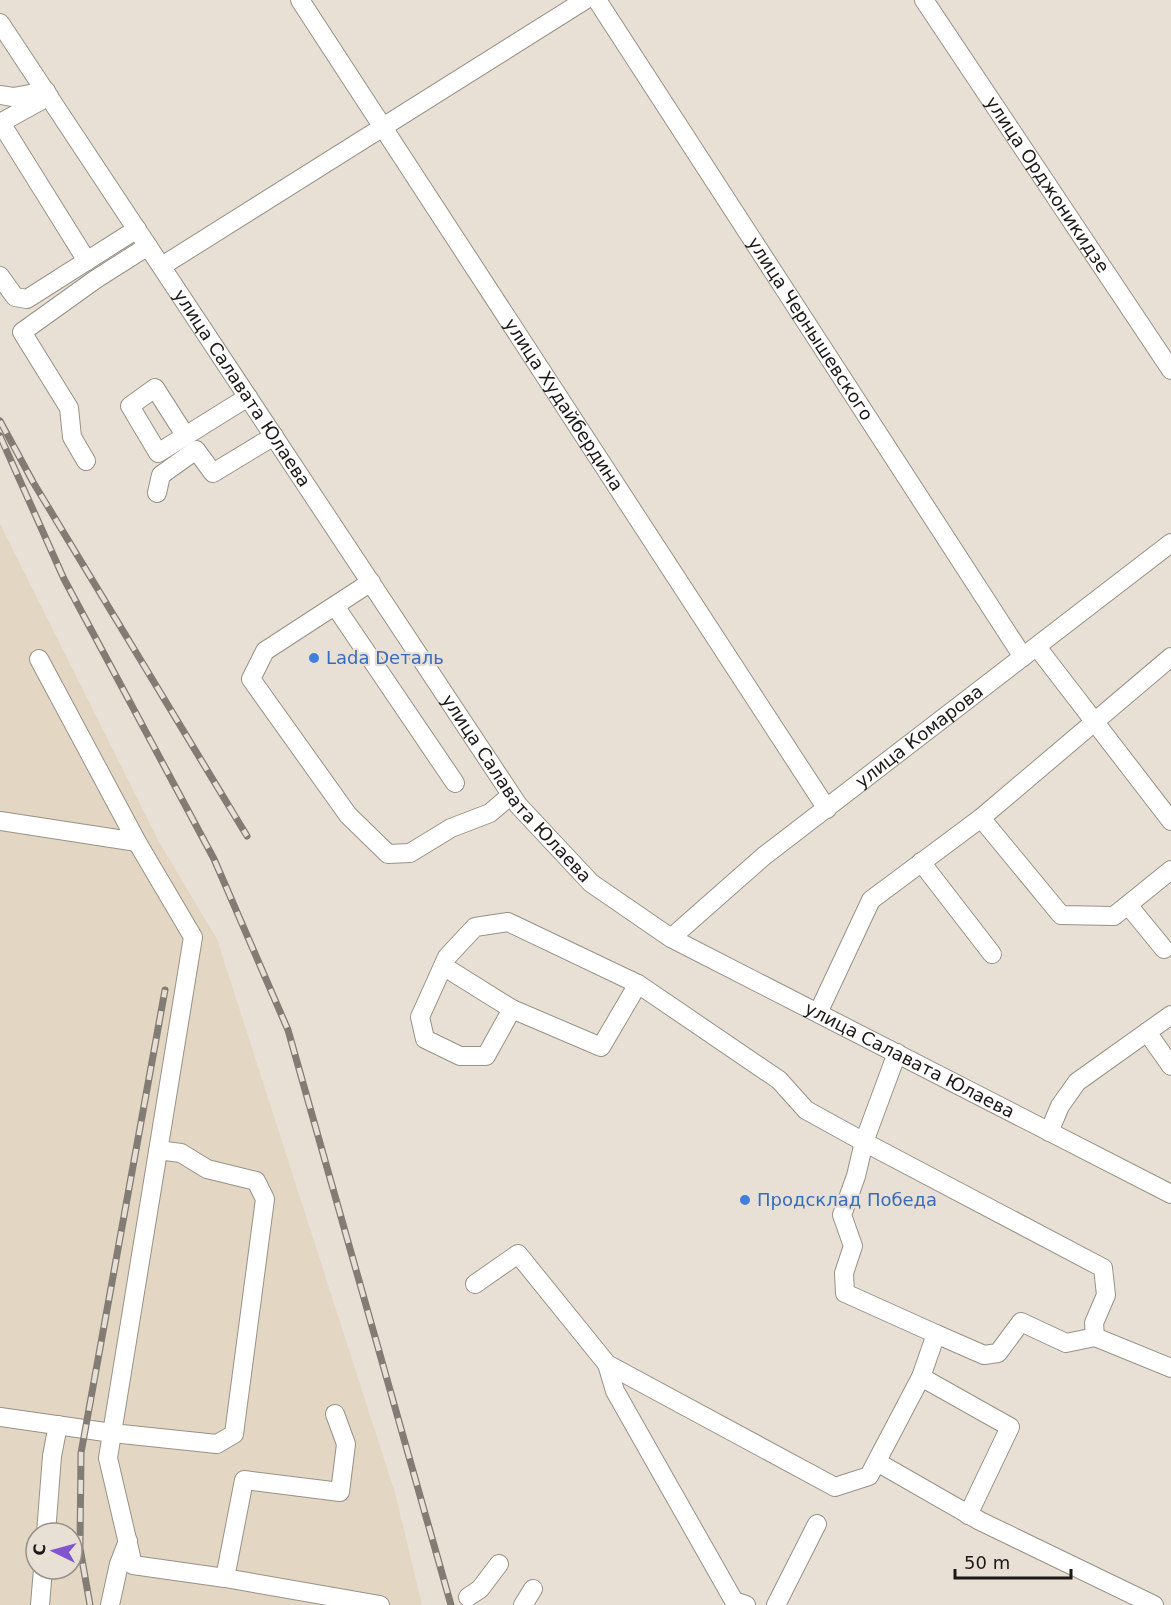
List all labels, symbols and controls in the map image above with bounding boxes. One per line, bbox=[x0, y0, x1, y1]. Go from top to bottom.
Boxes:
street label: улица Орджоникидзе bbox=[981, 92, 1114, 276]
street label: улица Чернышевского bbox=[744, 233, 878, 424]
street label: улица Салавата Юлаева bbox=[169, 285, 315, 491]
street label: улица Худайбердина bbox=[500, 314, 628, 495]
place label: Lada Dеталь bbox=[326, 647, 444, 668]
marker: Lada Dеталь bbox=[307, 651, 321, 665]
street label: улица Комарова bbox=[851, 680, 987, 792]
street label: улица Салавата Юлаева bbox=[438, 690, 596, 887]
street label: улица Салавата Юлаева bbox=[802, 997, 1018, 1122]
place label: Продсклад Победа bbox=[757, 1189, 937, 1210]
marker: Продсклад Победа bbox=[738, 1193, 752, 1207]
north arrow bbox=[24, 1521, 84, 1581]
scale bar bbox=[955, 1542, 1070, 1580]
text: С bbox=[30, 1543, 50, 1556]
text: 50 m bbox=[964, 1552, 1010, 1573]

